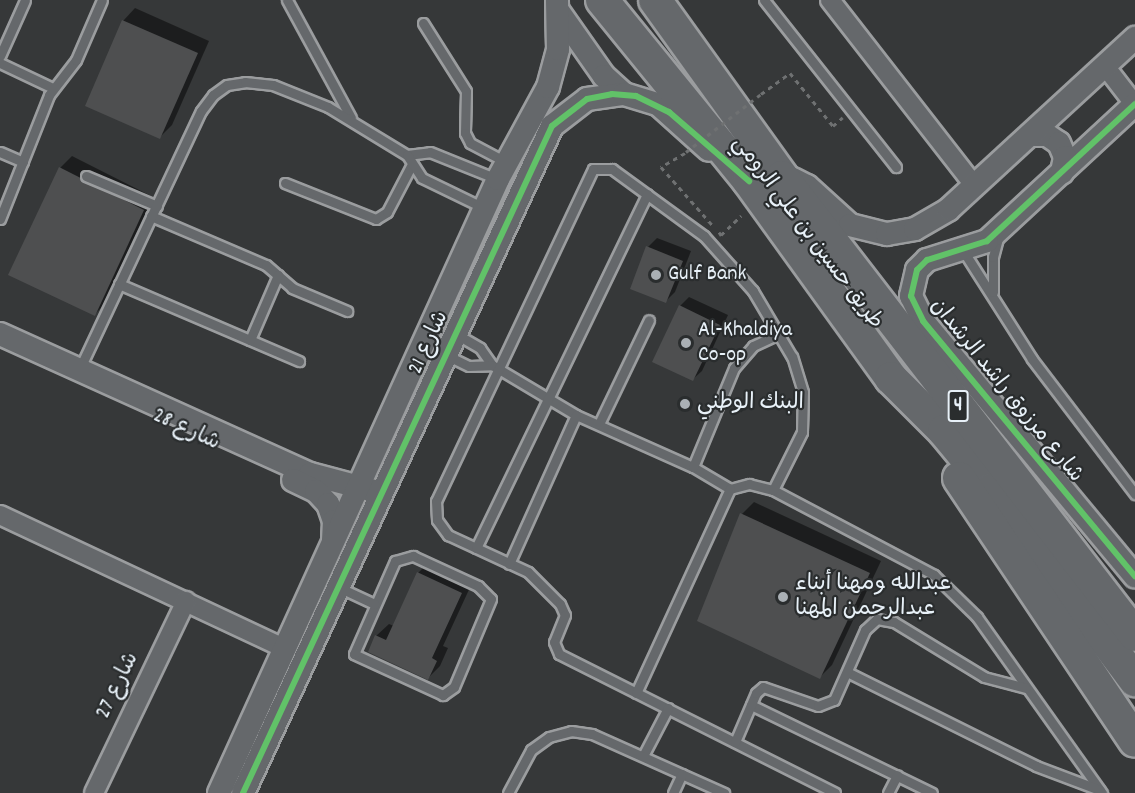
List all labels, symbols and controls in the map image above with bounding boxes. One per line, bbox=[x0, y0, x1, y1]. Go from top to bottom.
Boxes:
street label: طريق حسين بن علي الرومي bbox=[726, 131, 888, 335]
place label: Gulf Bank bbox=[668, 262, 747, 288]
marker: Gulf Bank bbox=[649, 268, 663, 282]
street label: شارع مرزوق راشد الرشدان bbox=[924, 294, 1088, 488]
street label: شارع 21 bbox=[403, 307, 455, 379]
place label: Al-Khaldiya Co-op bbox=[698, 317, 792, 368]
marker: Al-Khaldiya Co-op bbox=[679, 336, 693, 350]
road number: 4 bbox=[948, 388, 968, 424]
place label: البنك الوطني bbox=[697, 391, 804, 417]
marker: البنك الوطني bbox=[678, 397, 692, 411]
street label: شارع 28 bbox=[148, 403, 224, 457]
place label: عبدالله ومهنا أبناء عبدالرحمن المهنا bbox=[795, 571, 951, 622]
marker: عبدالله ومهنا أبناء عبدالرحمن المهنا bbox=[776, 590, 790, 604]
street label: شارع 27 bbox=[91, 648, 145, 724]

